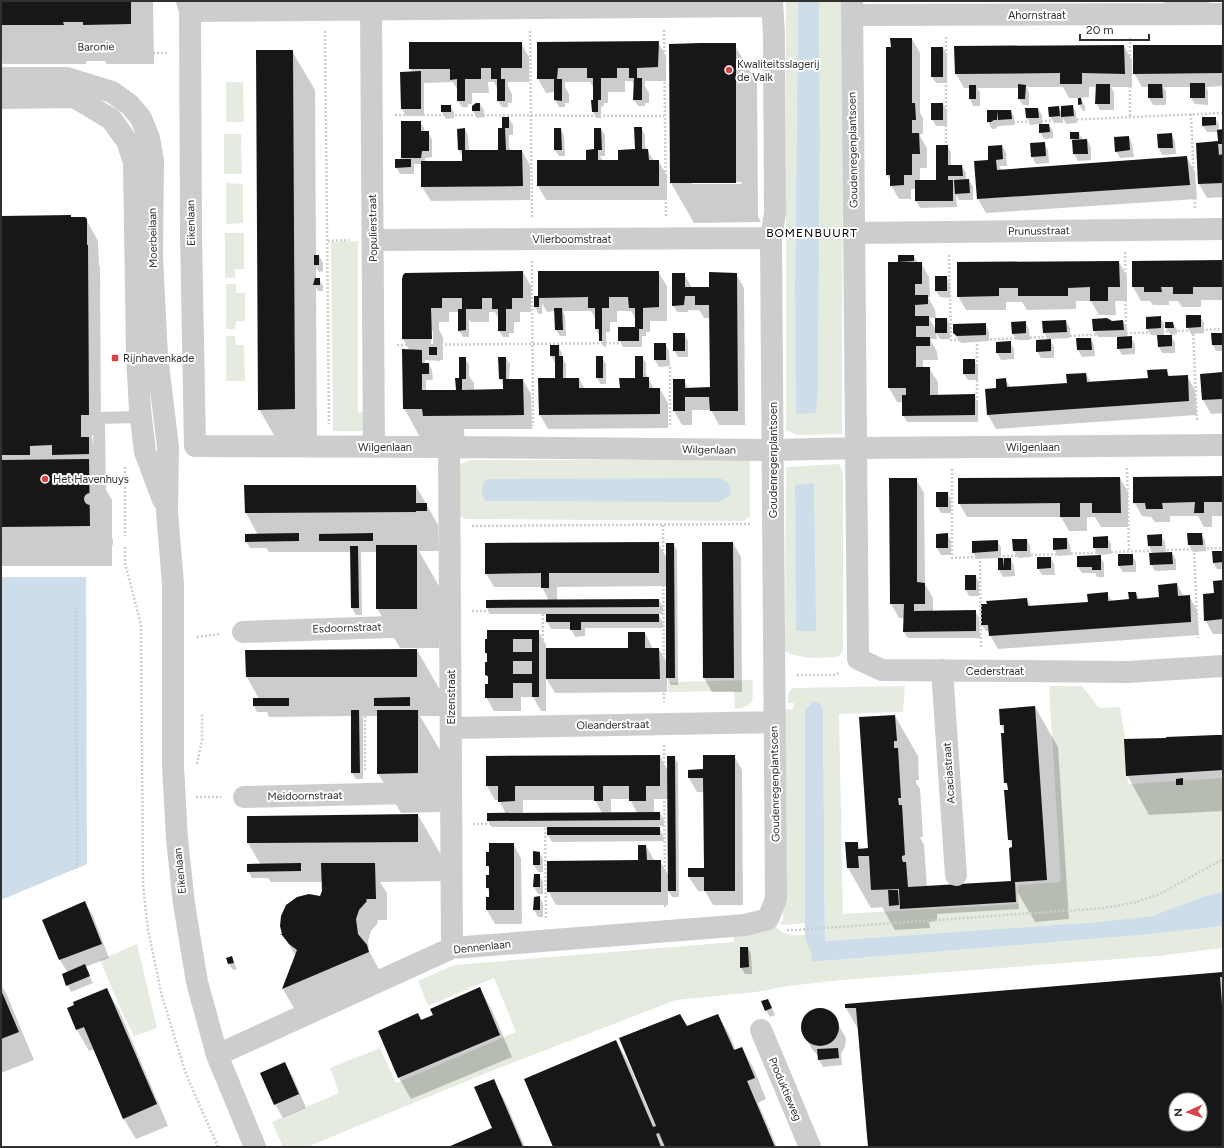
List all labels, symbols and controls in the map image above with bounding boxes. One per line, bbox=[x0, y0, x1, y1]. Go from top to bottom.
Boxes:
street label: Ahornstraat bbox=[1008, 9, 1066, 22]
scale bar bbox=[1080, 16, 1149, 42]
text: 20 m bbox=[1086, 23, 1114, 37]
street label: Baronie bbox=[77, 40, 115, 54]
place label: Kwaliteitsslagerij de Valk bbox=[737, 58, 820, 84]
marker: Kwaliteitsslagerij de Valk bbox=[724, 65, 734, 75]
street label: Goudenregenplantsoen bbox=[845, 92, 861, 208]
street label: Populierstraat bbox=[366, 194, 380, 262]
street label: Eikenlaan bbox=[184, 200, 198, 246]
street label: Moerbeilaan bbox=[146, 208, 160, 268]
street label: Prunusstraat bbox=[1008, 224, 1070, 238]
district label: BOMENBUURT bbox=[766, 226, 858, 240]
street label: Vlierboomstraat bbox=[532, 233, 612, 246]
place label: Rijnhavenkade bbox=[123, 352, 194, 365]
marker: Rijnhavenkade bbox=[110, 353, 120, 363]
street label: Goudenregenplantsoen bbox=[767, 402, 780, 518]
street label: Wilgenlaan bbox=[358, 441, 412, 454]
street label: Wilgenlaan bbox=[1006, 441, 1060, 454]
street label: Wilgenlaan bbox=[682, 443, 736, 457]
place label: Het Havenhuys bbox=[53, 473, 129, 486]
marker: Het Havenhuys bbox=[40, 474, 50, 484]
street label: Esdoornstraat bbox=[312, 620, 382, 636]
street label: Cederstraat bbox=[966, 665, 1024, 678]
street label: Elzenstraat bbox=[445, 670, 458, 724]
street label: Oleanderstraat bbox=[576, 718, 650, 732]
street label: Goudenregenplantsoen bbox=[767, 726, 783, 842]
street label: Acaciastraat bbox=[940, 742, 958, 804]
street label: Meidoornstraat bbox=[267, 789, 343, 803]
street label: Eikenlaan bbox=[171, 847, 189, 895]
street label: Dennenlaan bbox=[453, 938, 511, 956]
street label: Produktieweg bbox=[766, 1055, 804, 1123]
north arrow bbox=[1168, 1092, 1208, 1132]
text: N bbox=[1172, 1108, 1185, 1117]

